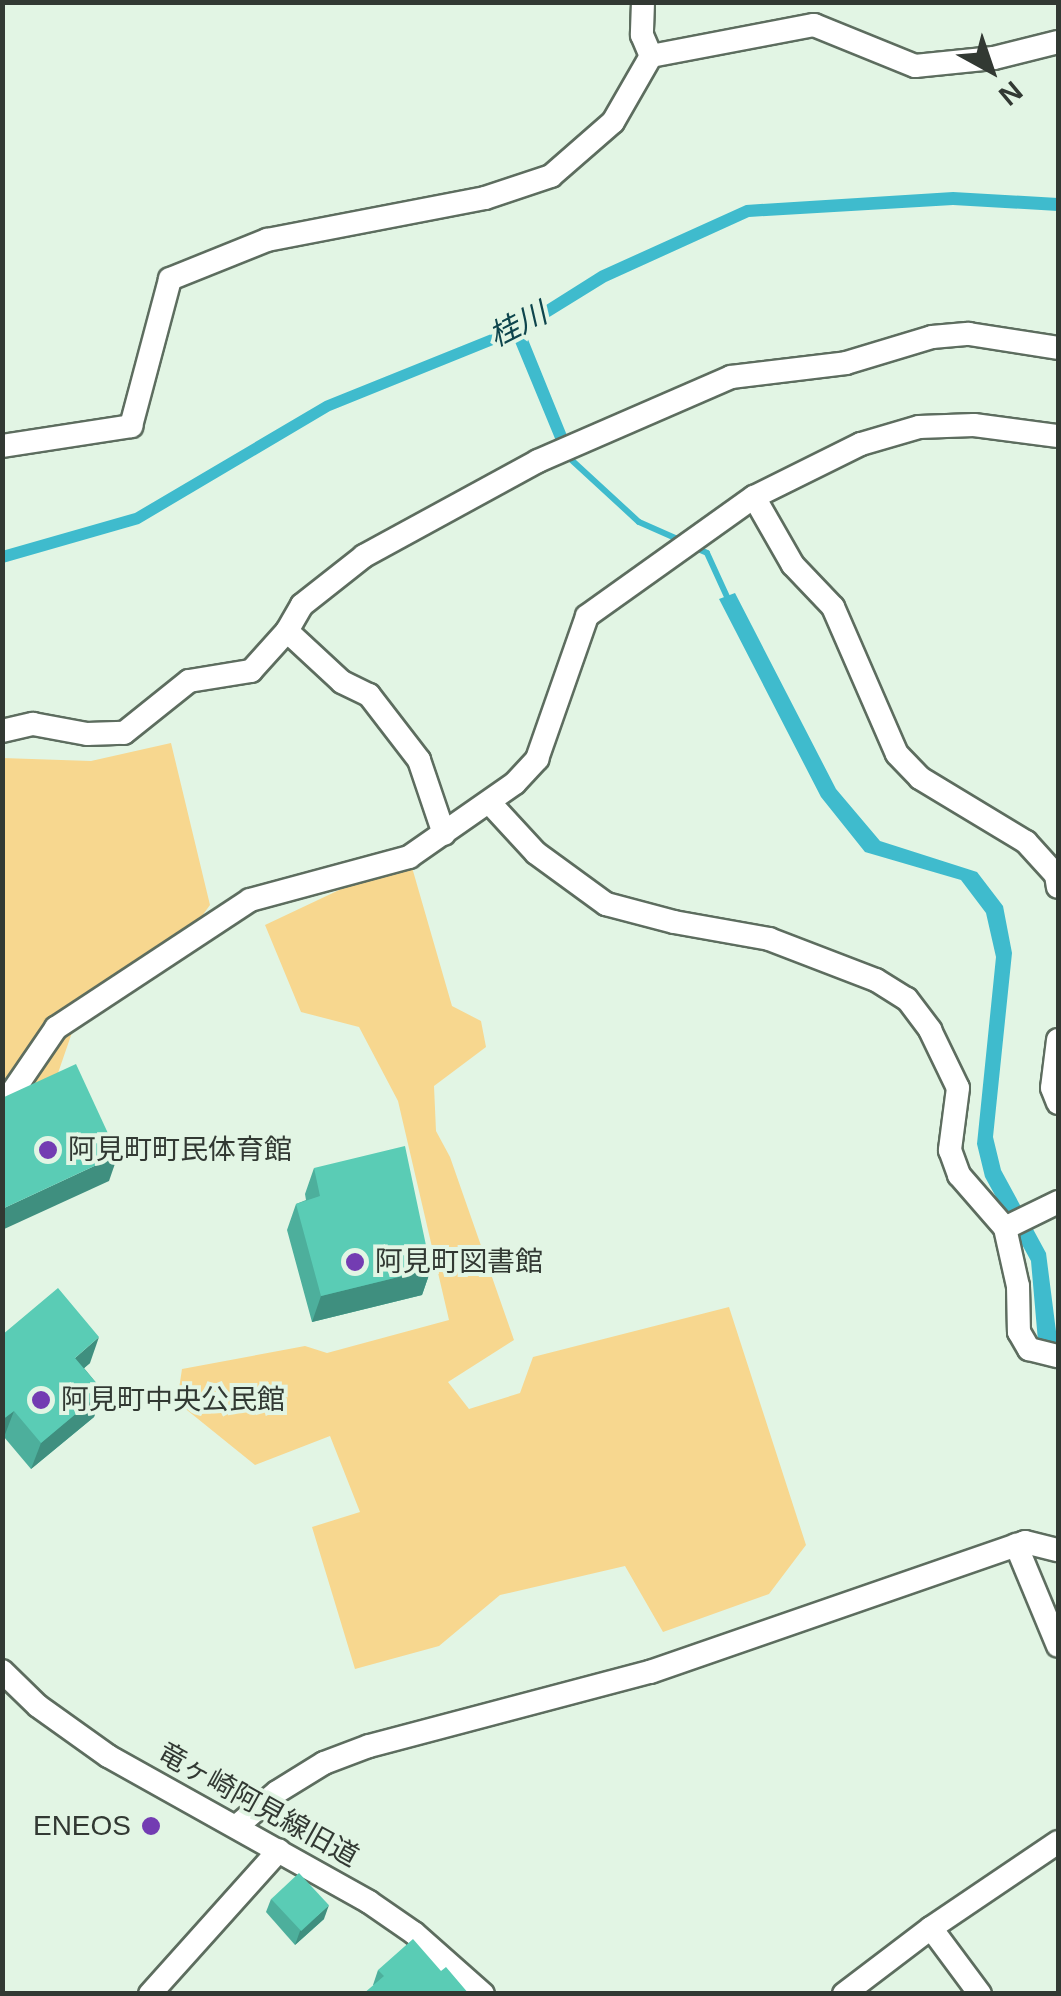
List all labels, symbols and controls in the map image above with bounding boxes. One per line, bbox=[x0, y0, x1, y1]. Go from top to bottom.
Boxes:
north arrow bbox=[941, 20, 1041, 120]
text: N bbox=[993, 75, 1028, 112]
water label: 桂川 bbox=[483, 295, 553, 355]
place label: 阿見町町民体育館 bbox=[68, 1133, 292, 1167]
marker: 阿見町町民体育館 bbox=[37, 1139, 59, 1161]
place label: 阿見町図書館 bbox=[375, 1245, 543, 1279]
marker: 阿見町図書館 bbox=[344, 1251, 366, 1273]
place label: 阿見町中央公民館 bbox=[61, 1383, 285, 1417]
marker: 阿見町中央公民館 bbox=[30, 1389, 52, 1411]
street label: 竜ヶ崎阿見線旧道 bbox=[152, 1736, 364, 1874]
place label: ENEOS bbox=[33, 1809, 131, 1843]
marker: ENEOS bbox=[140, 1815, 162, 1837]

